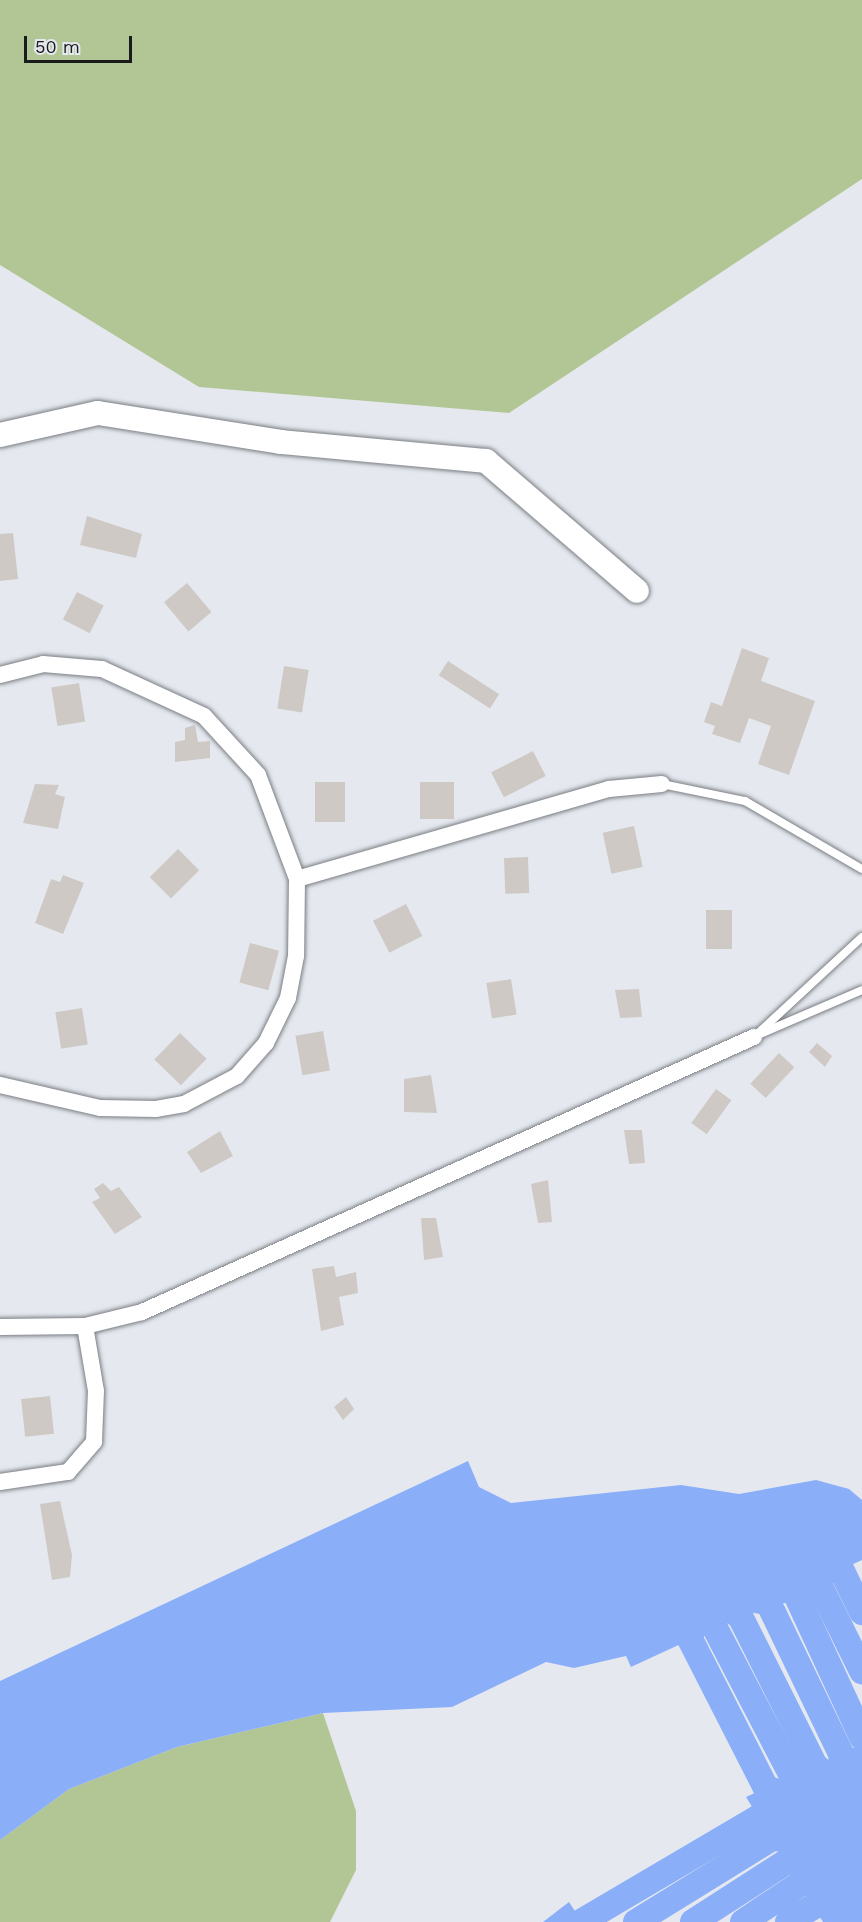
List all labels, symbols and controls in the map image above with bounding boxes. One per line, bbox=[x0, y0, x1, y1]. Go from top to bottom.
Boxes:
scale bar bbox=[27, 24, 135, 62]
text: 50 m bbox=[35, 36, 80, 57]

